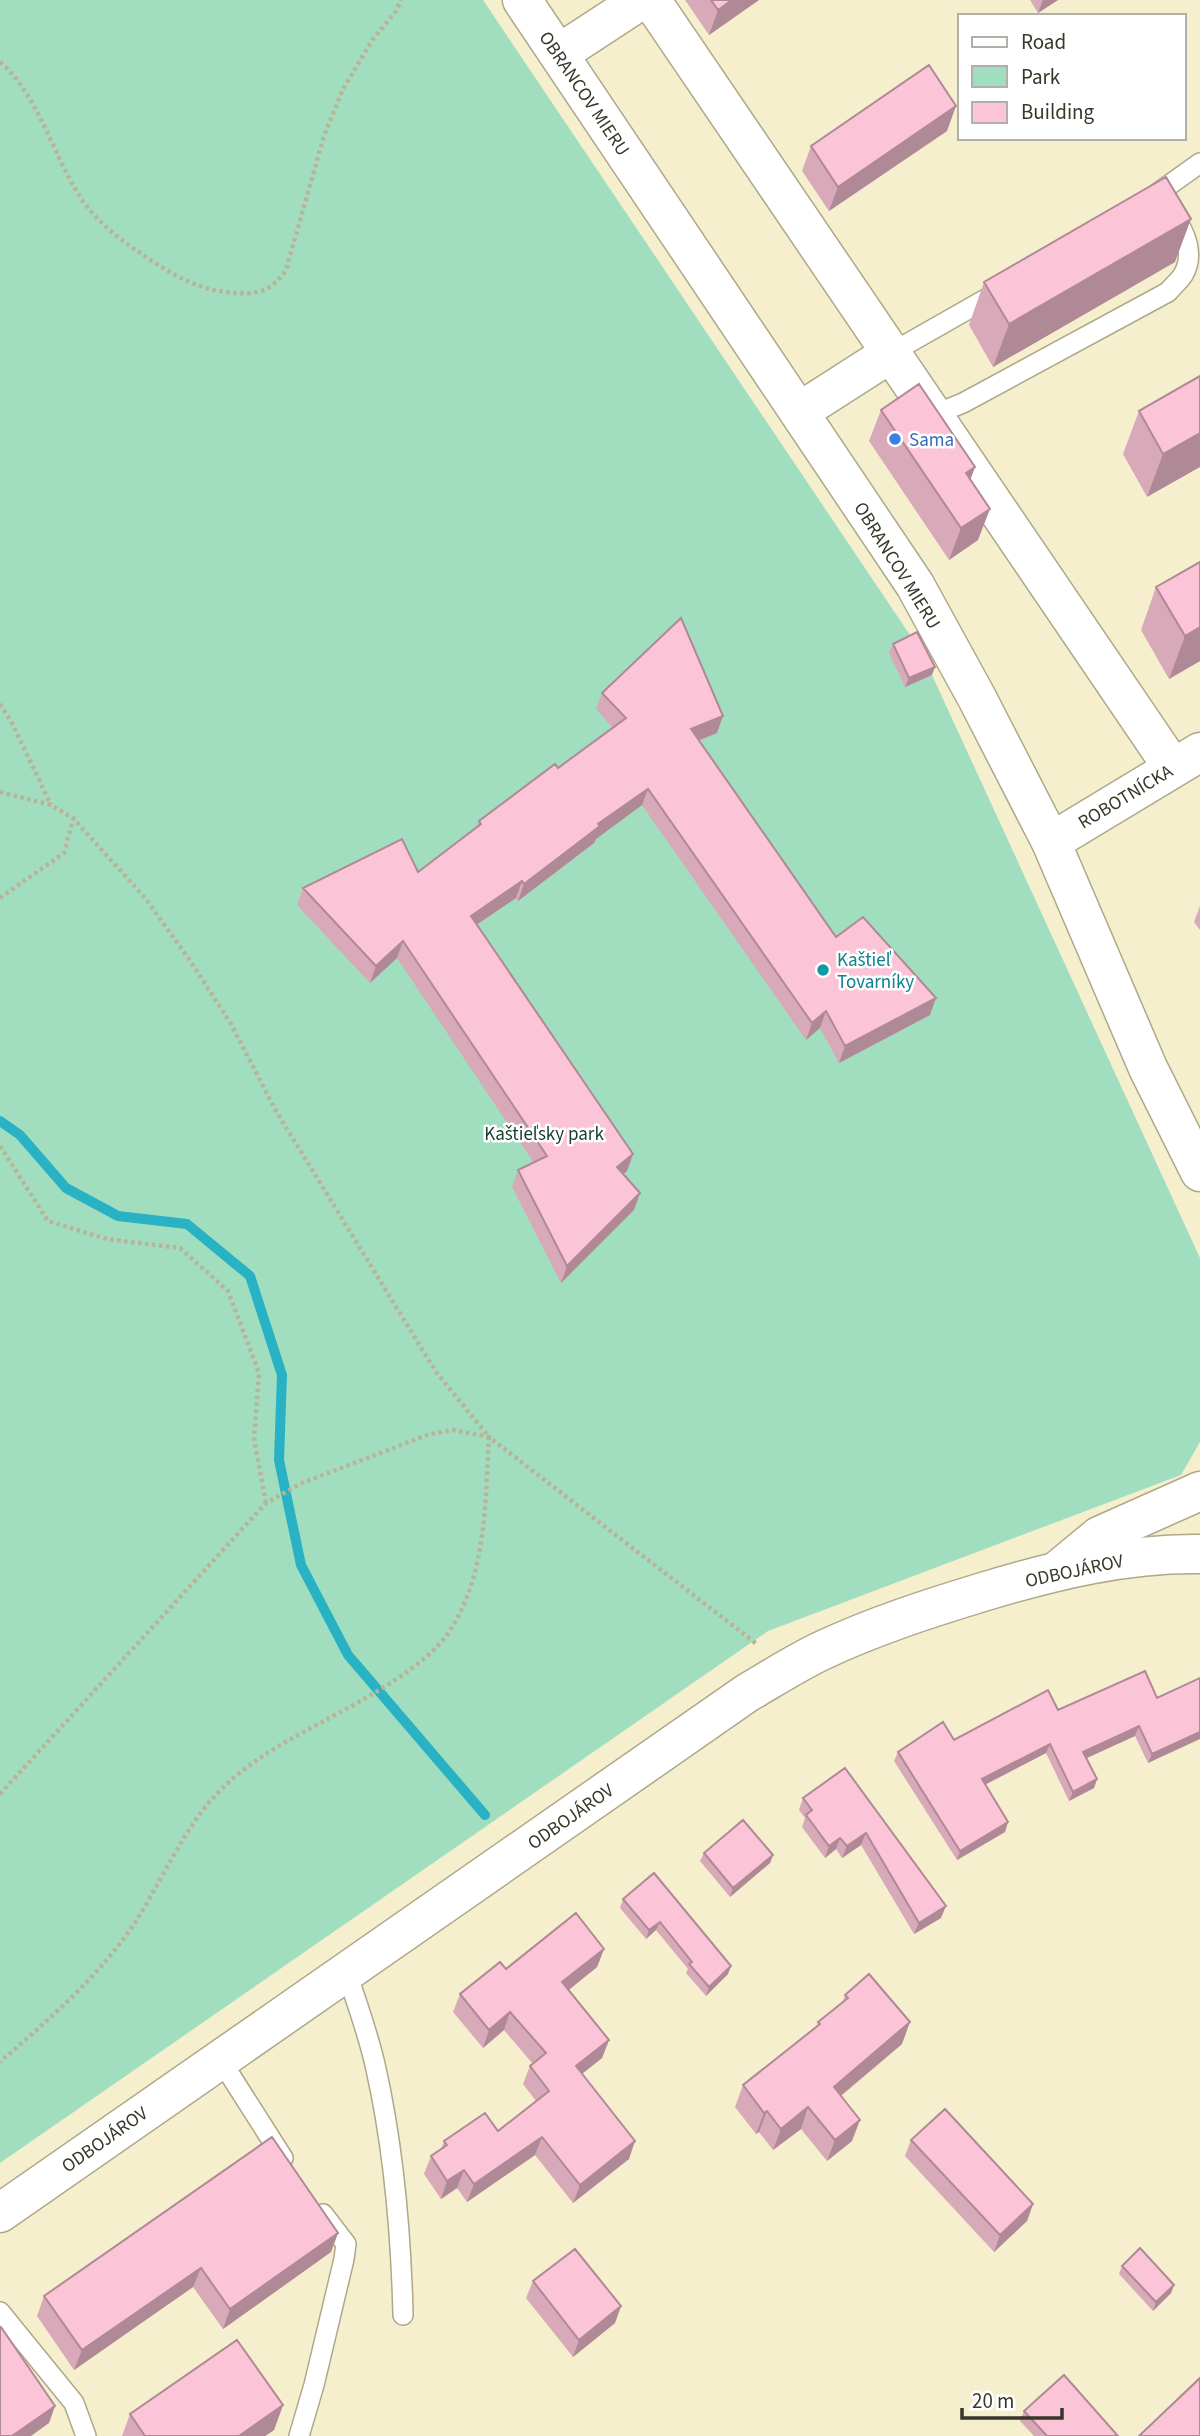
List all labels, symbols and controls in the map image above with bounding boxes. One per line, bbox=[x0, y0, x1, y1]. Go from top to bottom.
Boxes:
legend bbox=[958, 14, 1186, 140]
street label: OBRANCOV MIERU bbox=[532, 26, 636, 162]
text: Road bbox=[1021, 27, 1066, 57]
text: Park bbox=[1021, 62, 1061, 92]
text: Building bbox=[1021, 97, 1095, 127]
place label: Sama bbox=[909, 427, 954, 454]
marker: Sama bbox=[887, 431, 903, 447]
street label: OBRANCOV MIERU bbox=[847, 497, 947, 635]
street label: ROBOTNÍCKA bbox=[1073, 758, 1179, 836]
place label: Kaštieľ Tovarníky bbox=[837, 947, 914, 996]
marker: Kaštieľ Tovarníky bbox=[815, 962, 831, 978]
park label: Kaštieľsky park bbox=[484, 1121, 604, 1148]
street label: ODBOJÁROV bbox=[1023, 1548, 1126, 1595]
street label: ODBOJÁROV bbox=[522, 1777, 620, 1857]
street label: ODBOJÁROV bbox=[56, 2100, 154, 2180]
scale bar bbox=[962, 2376, 1062, 2420]
text: 20 m bbox=[972, 2386, 1014, 2416]

